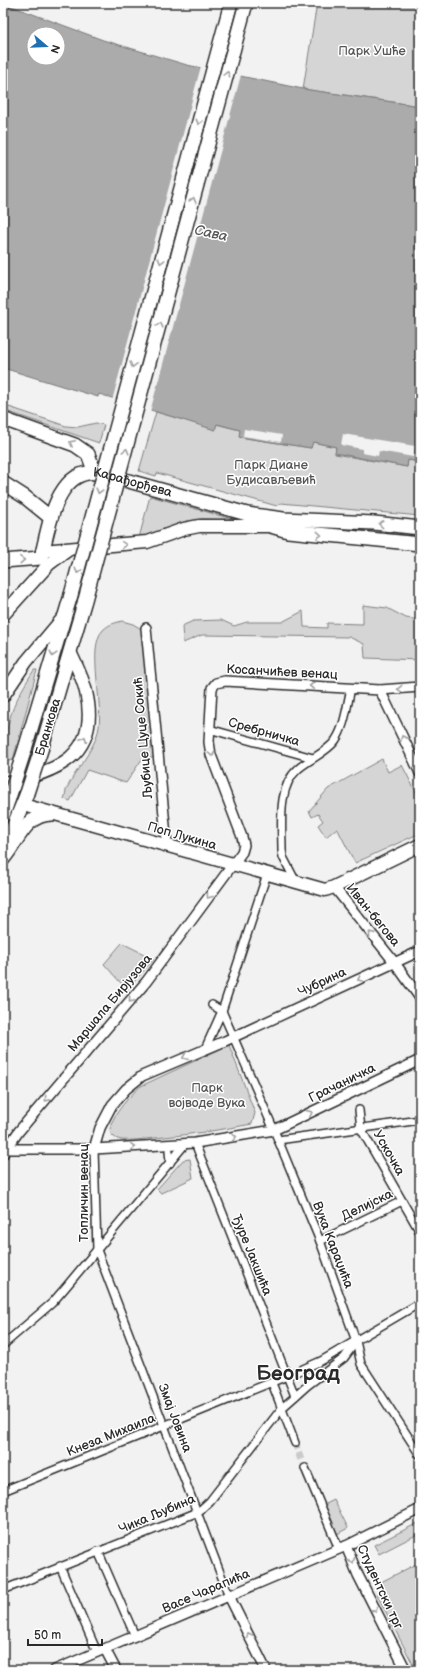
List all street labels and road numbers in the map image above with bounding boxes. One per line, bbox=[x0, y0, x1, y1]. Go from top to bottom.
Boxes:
street label: Карађорђева bbox=[92, 464, 174, 501]
street label: Косанчићев венац bbox=[226, 661, 338, 683]
street label: Љубице Цуце Сокић bbox=[130, 677, 156, 800]
street label: Бранкова bbox=[32, 696, 64, 758]
street label: Сребрничка bbox=[226, 714, 302, 750]
street label: Поп Лукина bbox=[146, 819, 219, 854]
street label: Иван-бегова bbox=[343, 880, 404, 950]
street label: Маршала Бирјузова bbox=[65, 951, 156, 1055]
street label: Чубрина bbox=[295, 964, 349, 1000]
street label: Грачаничка bbox=[306, 1060, 378, 1106]
street label: Ускочка bbox=[370, 1128, 408, 1179]
street label: Топличин венац bbox=[76, 1144, 92, 1242]
street label: Делијска bbox=[339, 1186, 395, 1224]
street label: Вука Караџића bbox=[309, 1199, 357, 1291]
street label: Ђуре Јакшића bbox=[228, 1212, 276, 1298]
street label: Змај Јовина bbox=[155, 1381, 196, 1455]
street label: Кнеза Михаила bbox=[64, 1410, 158, 1460]
street label: Чика Љубина bbox=[116, 1491, 198, 1537]
street label: Студентски трг bbox=[353, 1542, 407, 1632]
street label: Васе Чарапића bbox=[160, 1565, 252, 1617]

